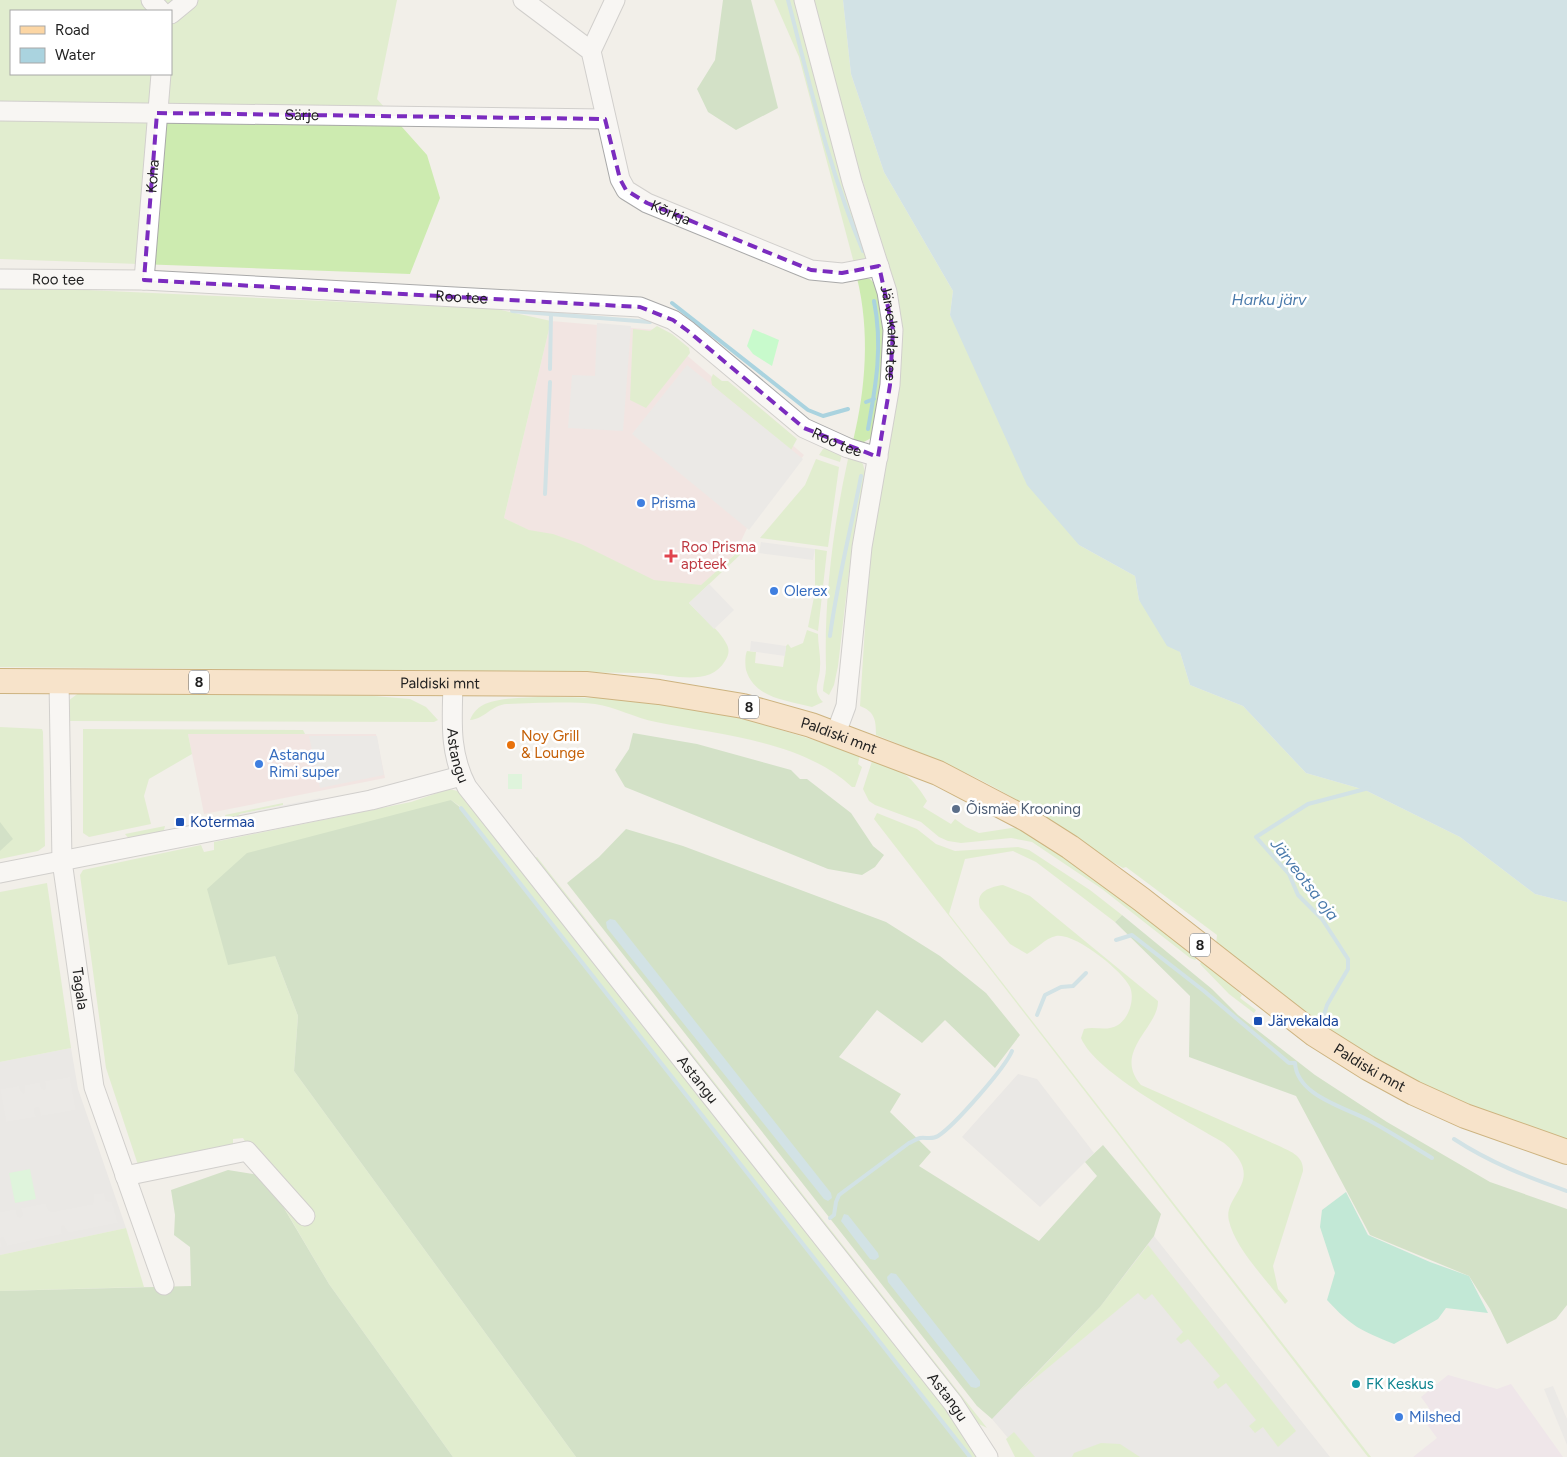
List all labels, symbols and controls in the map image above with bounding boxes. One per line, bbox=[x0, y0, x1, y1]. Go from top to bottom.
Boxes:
legend bbox=[10, 10, 172, 75]
text: Road bbox=[55, 21, 90, 39]
text: Water bbox=[55, 46, 95, 64]
street label: Särje bbox=[285, 106, 319, 124]
street label: Koha bbox=[142, 159, 163, 194]
street label: Kõrkja bbox=[648, 196, 693, 229]
street label: Roo tee bbox=[32, 270, 84, 289]
street label: Järvekalda tee bbox=[876, 283, 902, 382]
street label: Roo tee bbox=[435, 287, 488, 308]
water label: Harku järv bbox=[1232, 290, 1307, 309]
street label: Roo tee bbox=[809, 424, 864, 461]
place label: Prisma bbox=[651, 494, 696, 512]
marker: Prisma bbox=[635, 497, 647, 509]
place label: Roo Prisma apteek bbox=[681, 538, 756, 573]
marker: Roo Prisma apteek bbox=[665, 550, 677, 562]
place label: Olerex bbox=[784, 582, 827, 600]
marker: Olerex bbox=[768, 585, 780, 597]
road number: 8 bbox=[189, 670, 209, 694]
street label: Paldiski mnt bbox=[400, 674, 480, 692]
road number: 8 bbox=[739, 696, 759, 719]
street label: Paldiski mnt bbox=[799, 714, 880, 758]
street label: Astangu bbox=[443, 727, 473, 786]
place label: Noy Grill & Lounge bbox=[521, 727, 585, 762]
marker: Noy Grill & Lounge bbox=[505, 739, 517, 751]
place label: Astangu Rimi super bbox=[269, 746, 339, 781]
marker: Astangu Rimi super bbox=[253, 758, 265, 770]
place label: Õismäe Krooning bbox=[966, 800, 1081, 818]
marker: Õismäe Krooning bbox=[950, 803, 962, 815]
place label: Kotermaa bbox=[190, 813, 255, 831]
marker: Kotermaa bbox=[174, 816, 186, 828]
water label: Järveotsa oja bbox=[1266, 834, 1343, 924]
road number: 8 bbox=[1190, 934, 1210, 956]
street label: Tagala bbox=[68, 966, 92, 1011]
place label: Järvekalda bbox=[1268, 1012, 1339, 1030]
marker: Järvekalda bbox=[1252, 1015, 1264, 1027]
street label: Paldiski mnt bbox=[1330, 1040, 1409, 1096]
street label: Astangu bbox=[673, 1052, 722, 1107]
street label: Astangu bbox=[924, 1369, 971, 1425]
place label: FK Keskus bbox=[1366, 1375, 1434, 1393]
marker: FK Keskus bbox=[1350, 1378, 1362, 1390]
place label: Milshed bbox=[1409, 1408, 1461, 1426]
marker: Milshed bbox=[1393, 1411, 1405, 1423]

